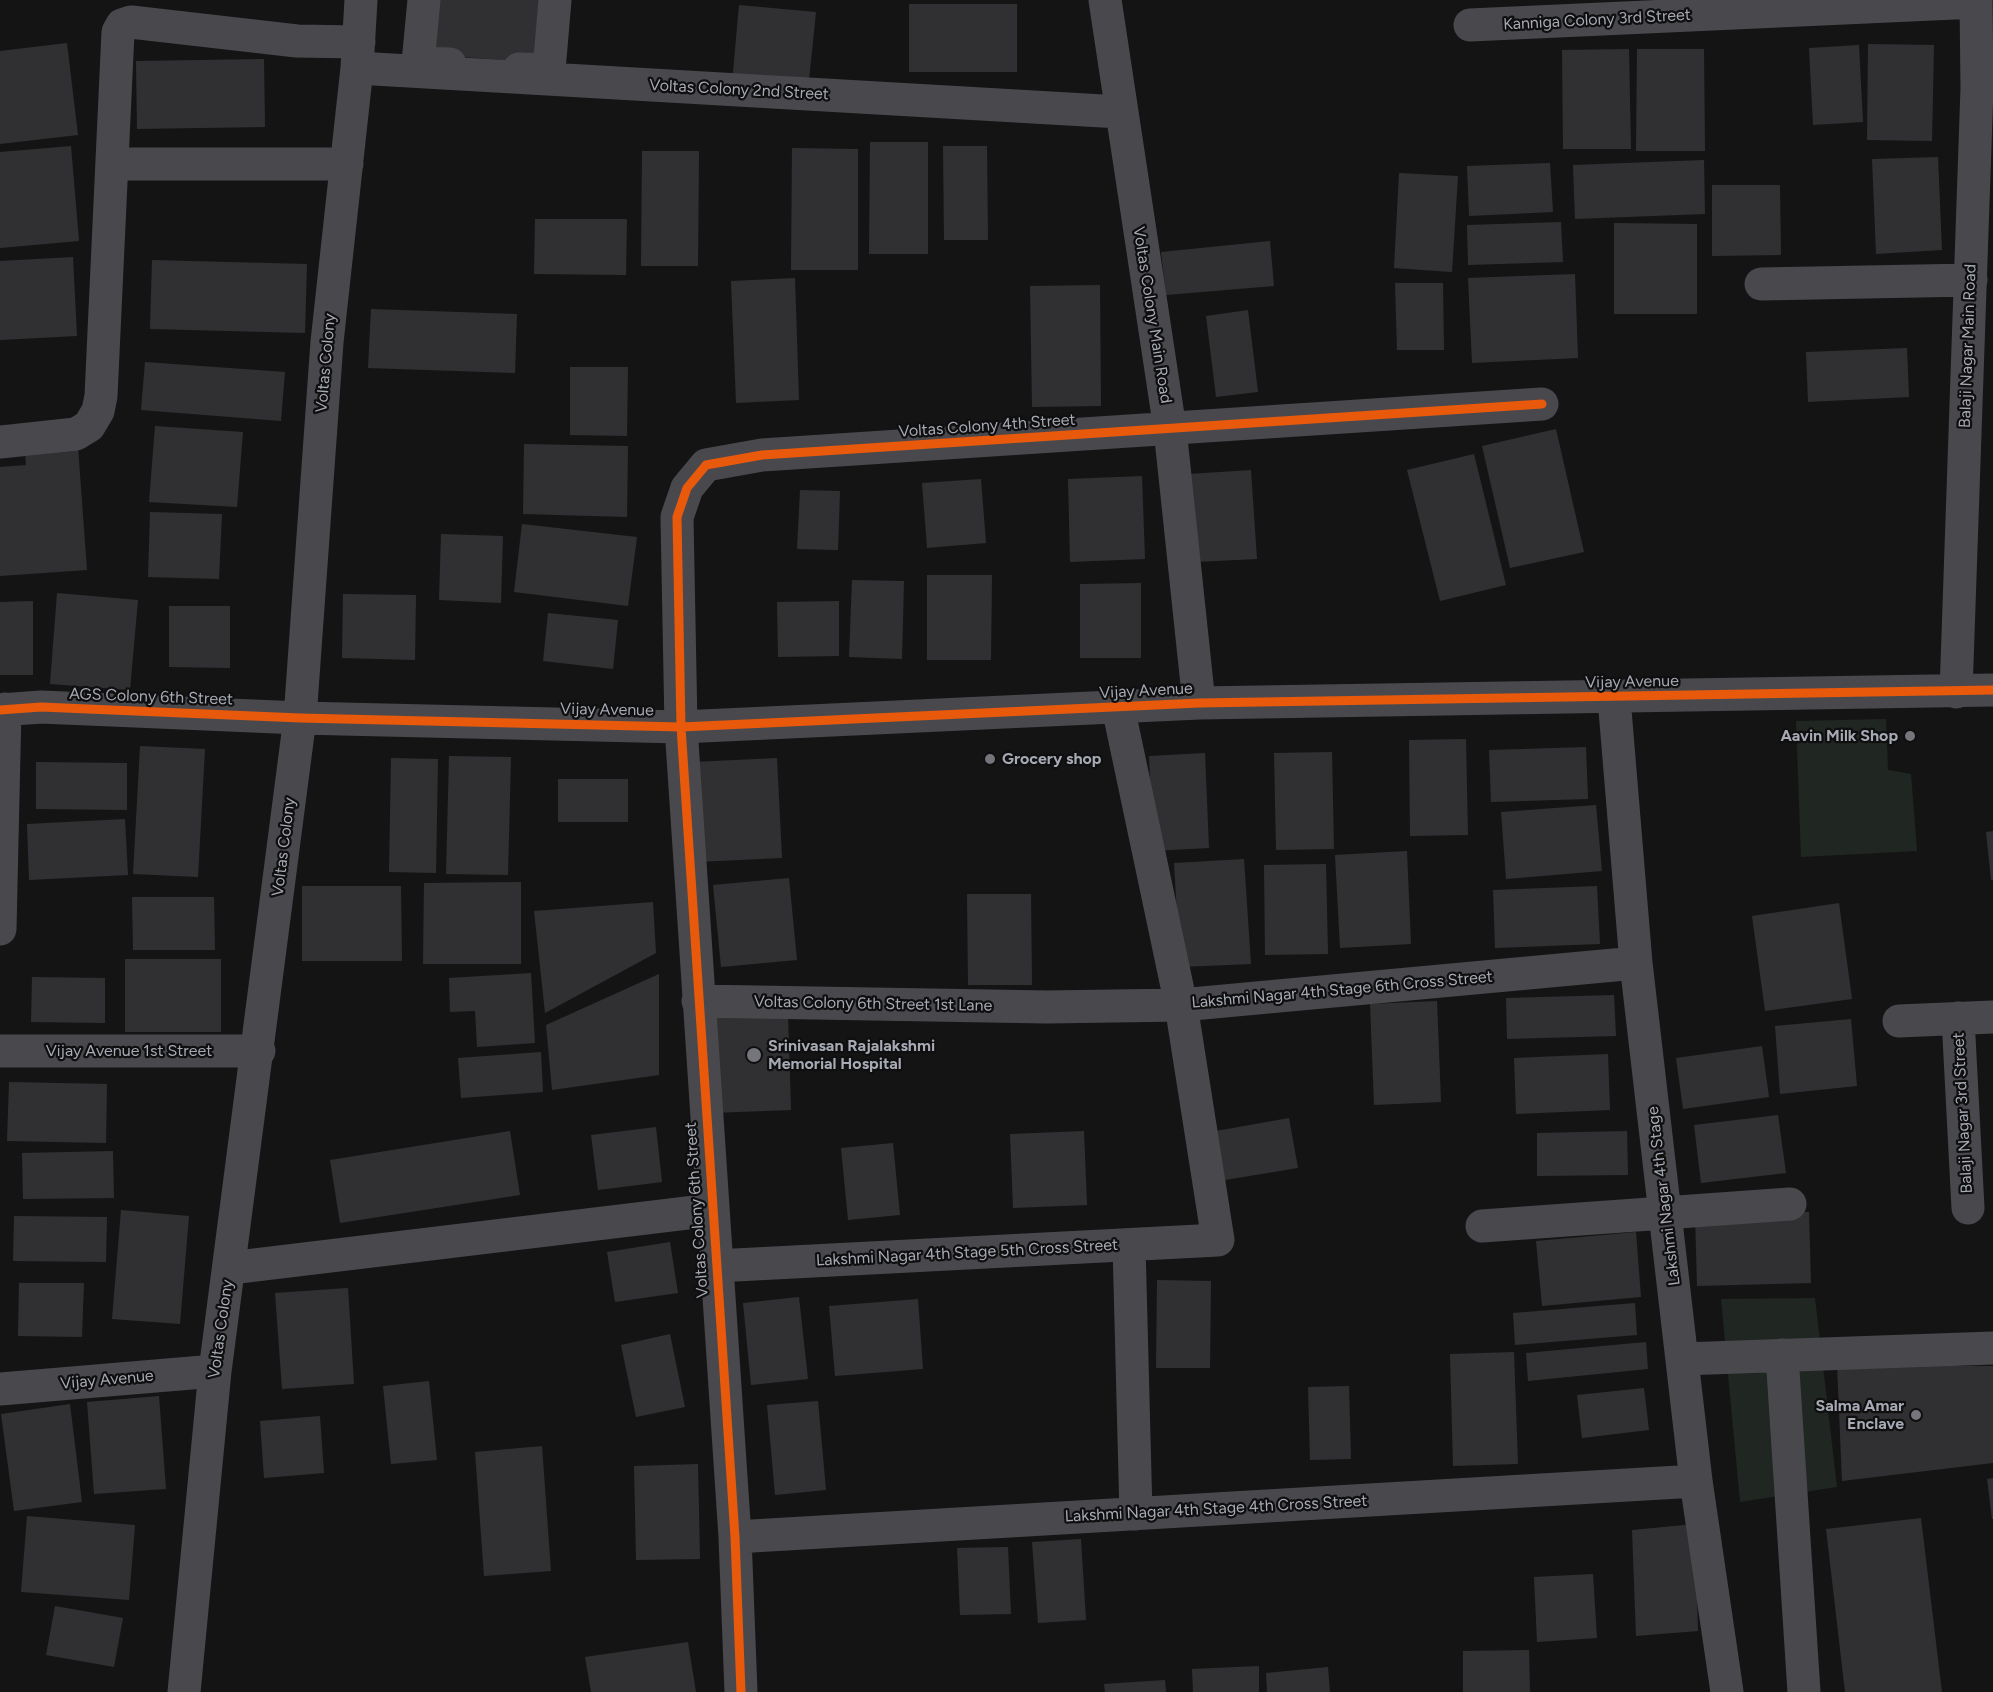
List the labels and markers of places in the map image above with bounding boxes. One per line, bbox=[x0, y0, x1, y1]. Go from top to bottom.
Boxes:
place label: Aavin Milk Shop bbox=[1780, 726, 1898, 746]
marker: Aavin Milk Shop bbox=[1903, 729, 1917, 743]
place label: Grocery shop bbox=[1002, 749, 1101, 769]
marker: Grocery shop bbox=[983, 752, 997, 766]
place label: Srinivasan Rajalakshmi Memorial Hospital bbox=[768, 1036, 935, 1074]
marker: Srinivasan Rajalakshmi Memorial Hospital bbox=[745, 1046, 763, 1064]
place label: Salma Amar Enclave bbox=[1816, 1396, 1904, 1434]
marker: Salma Amar Enclave bbox=[1909, 1408, 1923, 1422]

